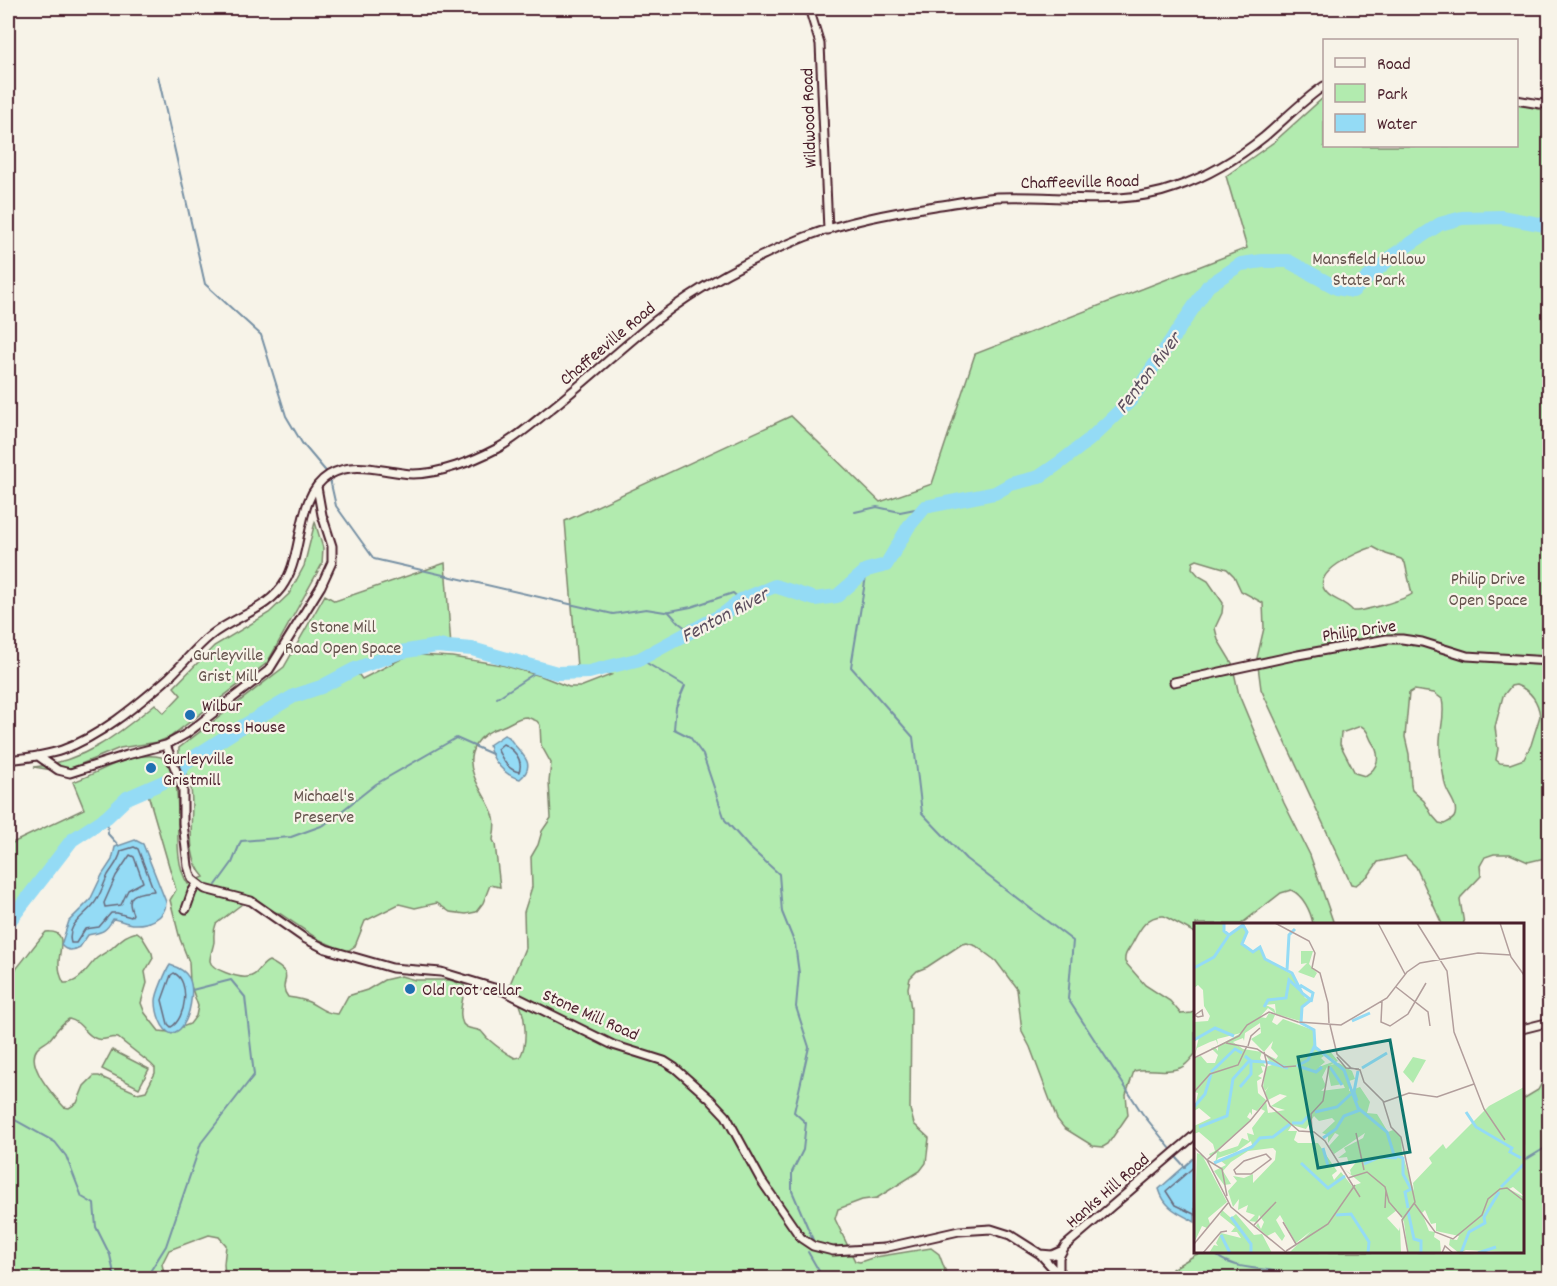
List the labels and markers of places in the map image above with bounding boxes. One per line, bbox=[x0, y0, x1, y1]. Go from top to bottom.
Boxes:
place label: Wilbur Cross House bbox=[202, 695, 285, 741]
marker: Wilbur Cross House bbox=[183, 708, 197, 722]
place label: Gurleyville Gristmill bbox=[163, 748, 233, 794]
marker: Gurleyville Gristmill bbox=[144, 761, 158, 775]
place label: Old root cellar bbox=[422, 979, 522, 1004]
marker: Old root cellar bbox=[403, 982, 417, 996]

